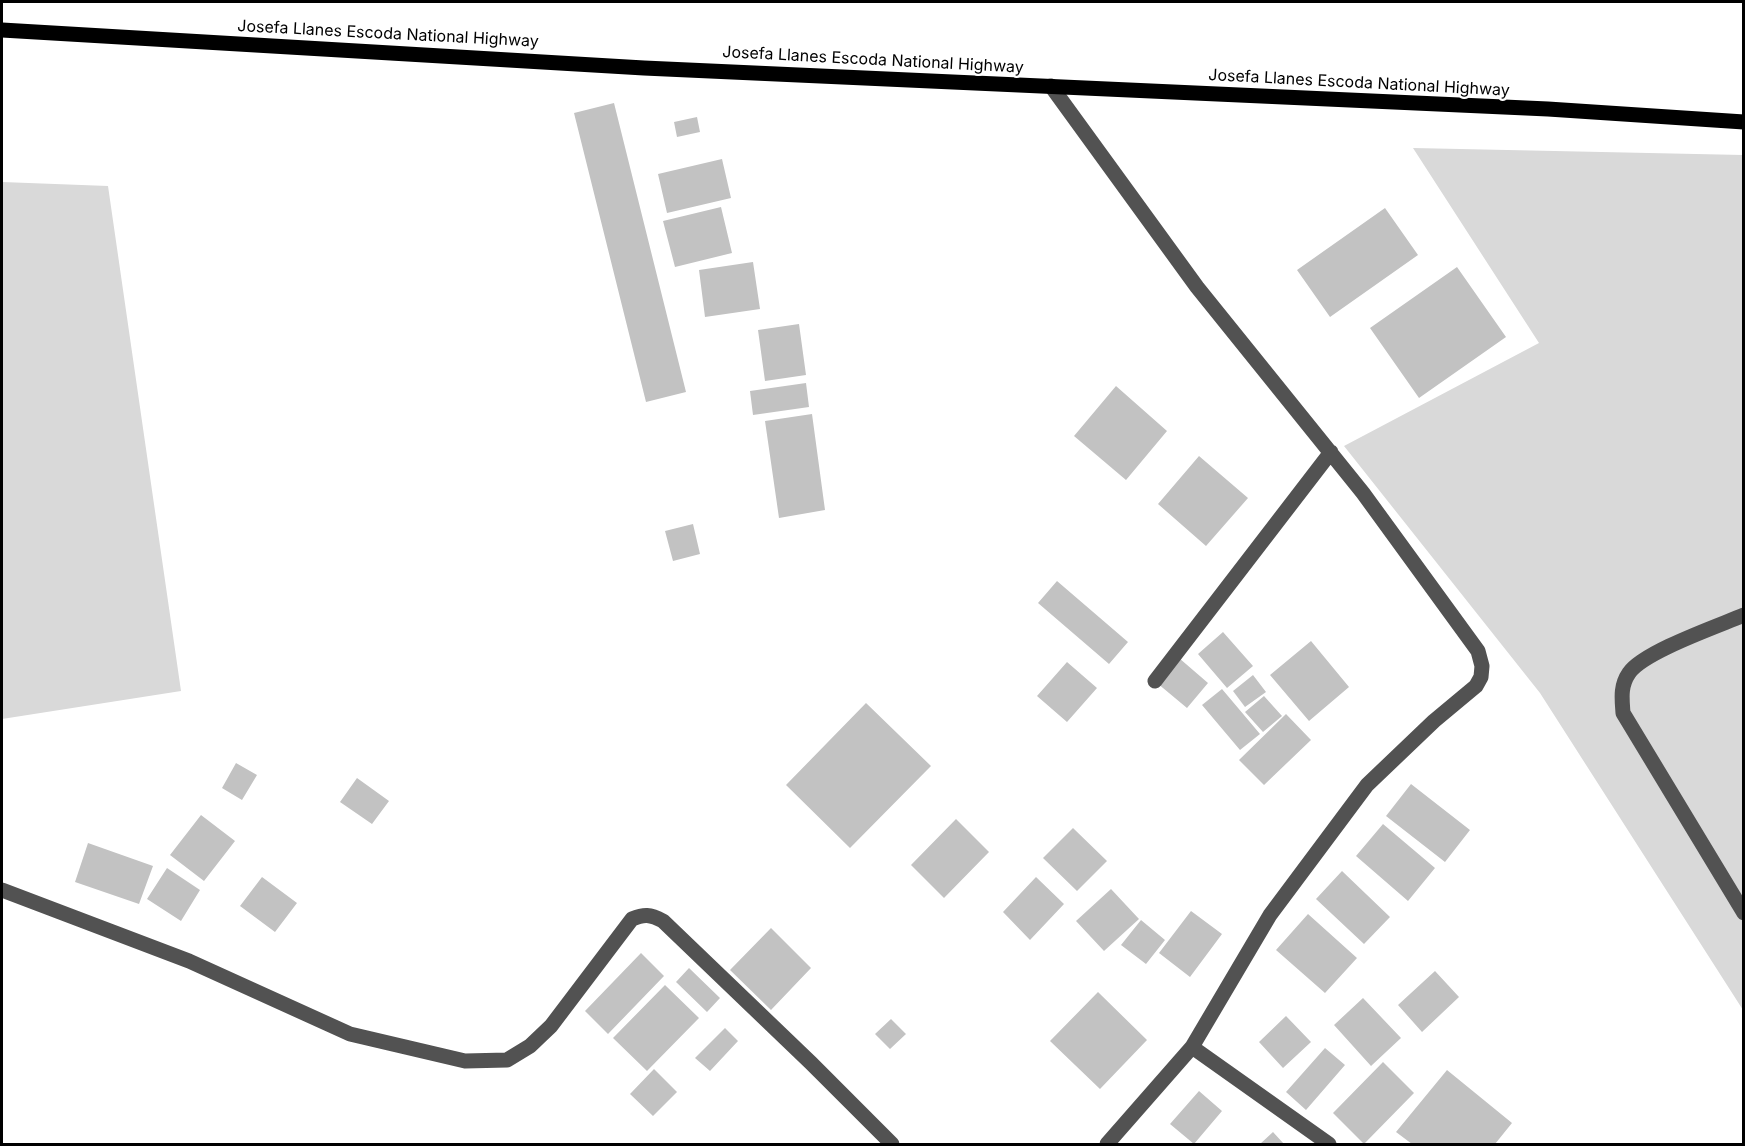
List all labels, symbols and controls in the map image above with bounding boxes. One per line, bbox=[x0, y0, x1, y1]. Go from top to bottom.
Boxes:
street label: Josefa Llanes Escoda National Highway bbox=[237, 17, 539, 51]
street label: Josefa Llanes Escoda National Highway bbox=[722, 43, 1024, 77]
street label: Josefa Llanes Escoda National Highway bbox=[1208, 66, 1510, 100]

